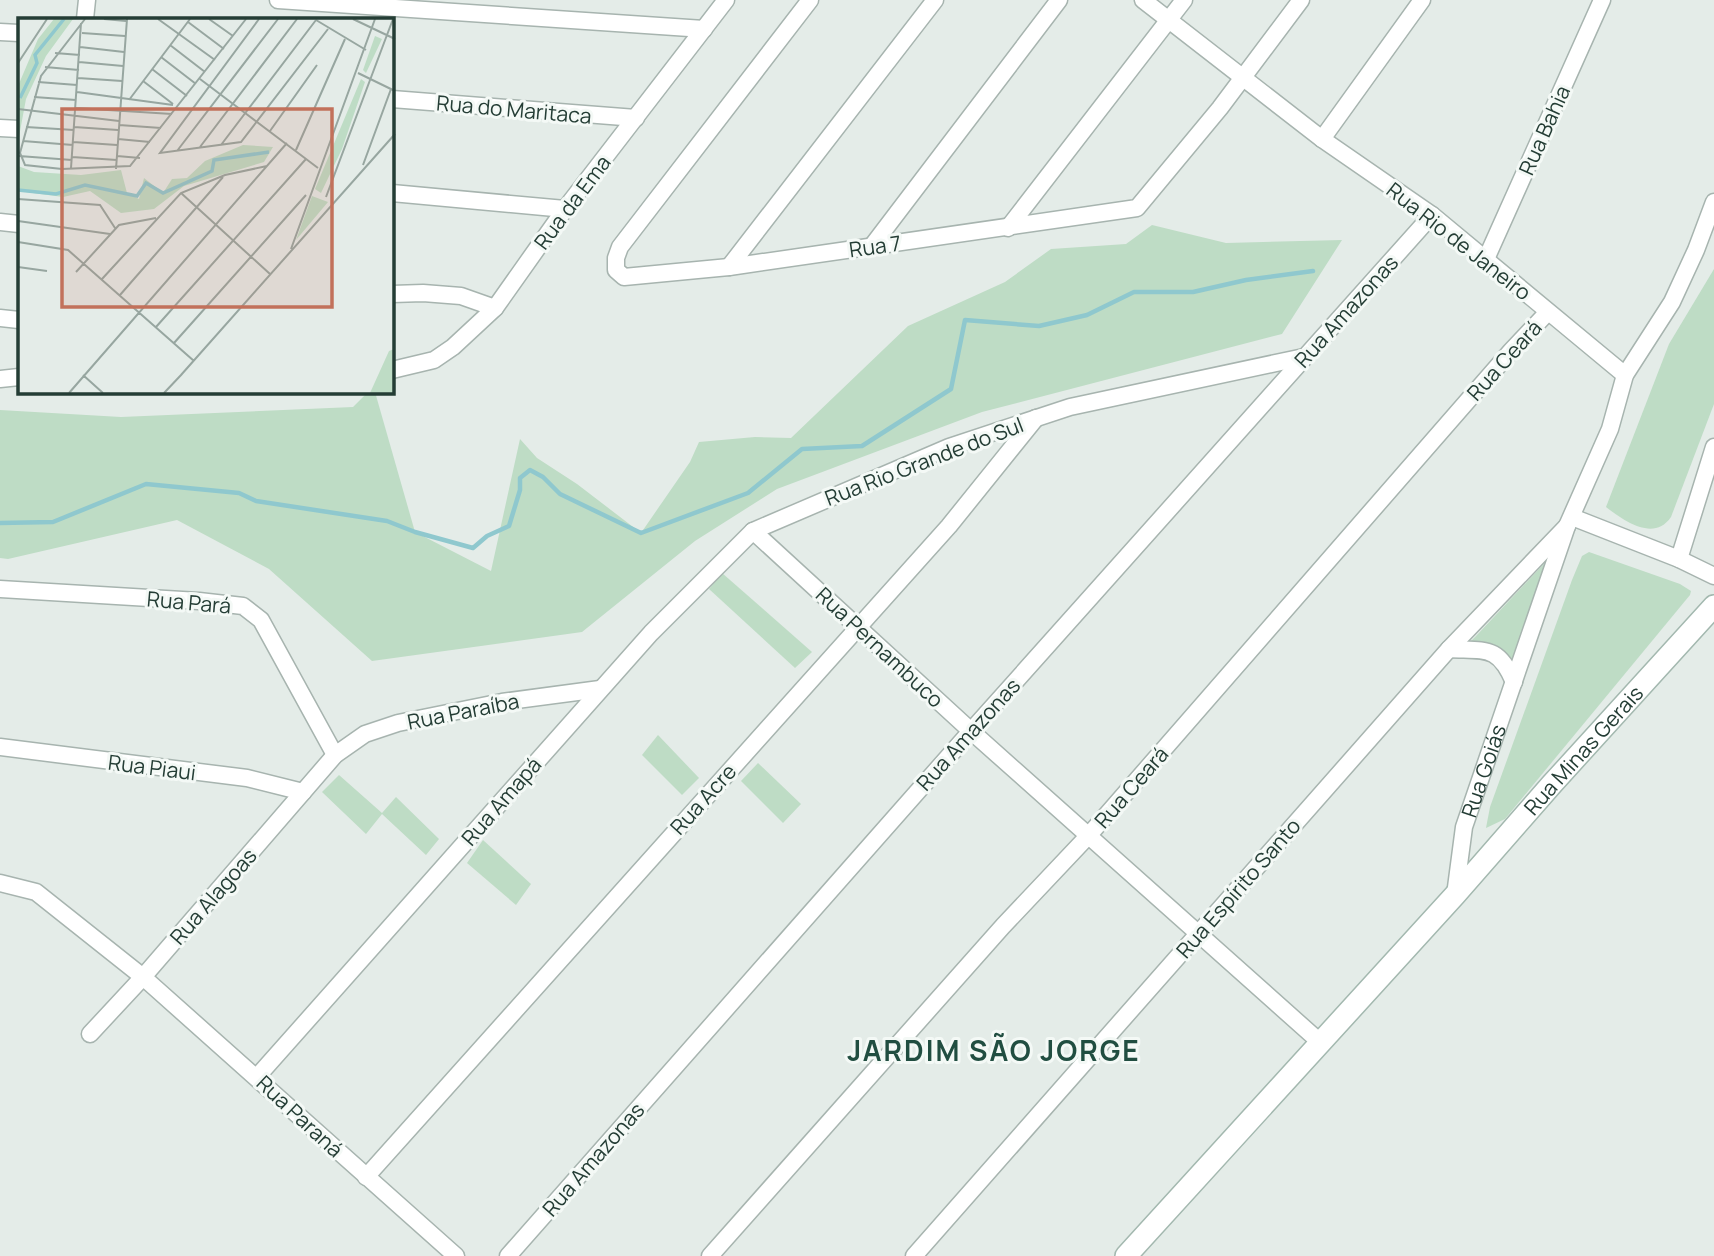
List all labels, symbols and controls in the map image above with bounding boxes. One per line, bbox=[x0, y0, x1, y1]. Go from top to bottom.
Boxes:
inset map bbox=[18, 18, 394, 394]
street label: Rua Bahia bbox=[1512, 81, 1576, 179]
street label: Rua do Maritaca bbox=[435, 88, 593, 130]
street label: Rua da Ema bbox=[527, 149, 617, 255]
street label: Rua Rio de Janeiro bbox=[1381, 176, 1537, 306]
street label: Rua 7 bbox=[847, 229, 903, 263]
street label: Rua Amazonas bbox=[1288, 249, 1404, 373]
street label: Rua Ceará bbox=[1460, 314, 1548, 406]
street label: Rua Rio Grande do Sul bbox=[821, 410, 1027, 512]
street label: Rua Pernambuco bbox=[810, 581, 950, 713]
street label: Rua Pará bbox=[146, 584, 232, 620]
street label: Rua Amazonas bbox=[910, 672, 1026, 796]
street label: Rua Minas Gerais bbox=[1517, 679, 1649, 821]
street label: Rua Paraíba bbox=[405, 686, 521, 736]
street label: Rua Goiás bbox=[1454, 721, 1512, 821]
street label: Rua Ceará bbox=[1088, 740, 1174, 834]
street label: Rua Piaui bbox=[107, 748, 197, 786]
street label: Rua Amapá bbox=[455, 751, 547, 851]
street label: Rua Acre bbox=[664, 758, 742, 840]
street label: Rua Espírito Santo bbox=[1170, 812, 1306, 964]
street label: Rua Alagoas bbox=[163, 842, 263, 950]
district label: JARDIM SÃO JORGE bbox=[847, 1031, 1141, 1069]
street label: Rua Paraná bbox=[251, 1069, 349, 1163]
street label: Rua Amazonas bbox=[536, 1096, 650, 1222]

